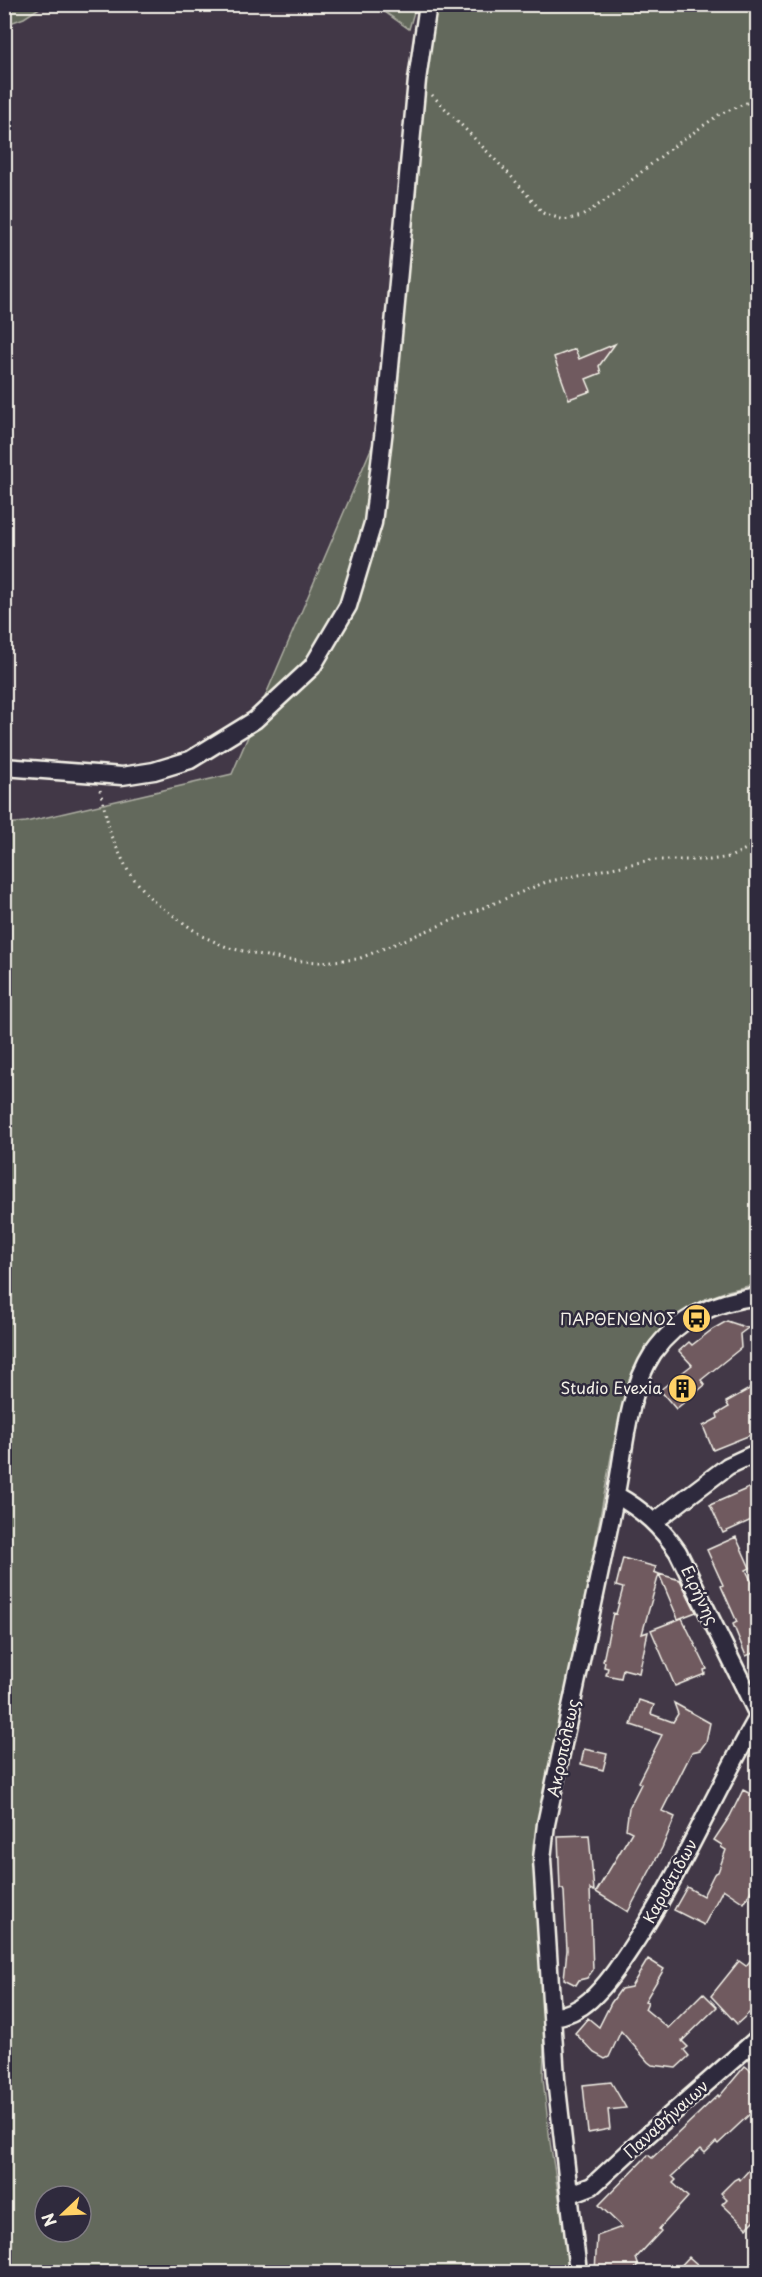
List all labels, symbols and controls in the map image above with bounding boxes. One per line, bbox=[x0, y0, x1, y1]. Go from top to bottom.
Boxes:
bus stop icon: ΠΑΡΘΕΝΩΝΟΣ bbox=[681, 1303, 713, 1335]
place label: ΠΑΡΘΕΝΩΝΟΣ bbox=[560, 1306, 676, 1330]
building icon: Studio Evexia bbox=[667, 1372, 699, 1404]
place label: Studio Evexia bbox=[561, 1375, 662, 1399]
street label: Ειρήνης bbox=[676, 1561, 726, 1628]
street label: Ακροπόλεως bbox=[540, 1697, 584, 1799]
street label: Καρυάτιδων bbox=[636, 1834, 702, 1927]
street label: Παναθήναιων bbox=[617, 2073, 713, 2163]
north arrow bbox=[33, 2184, 93, 2244]
text: N bbox=[35, 2210, 62, 2231]

